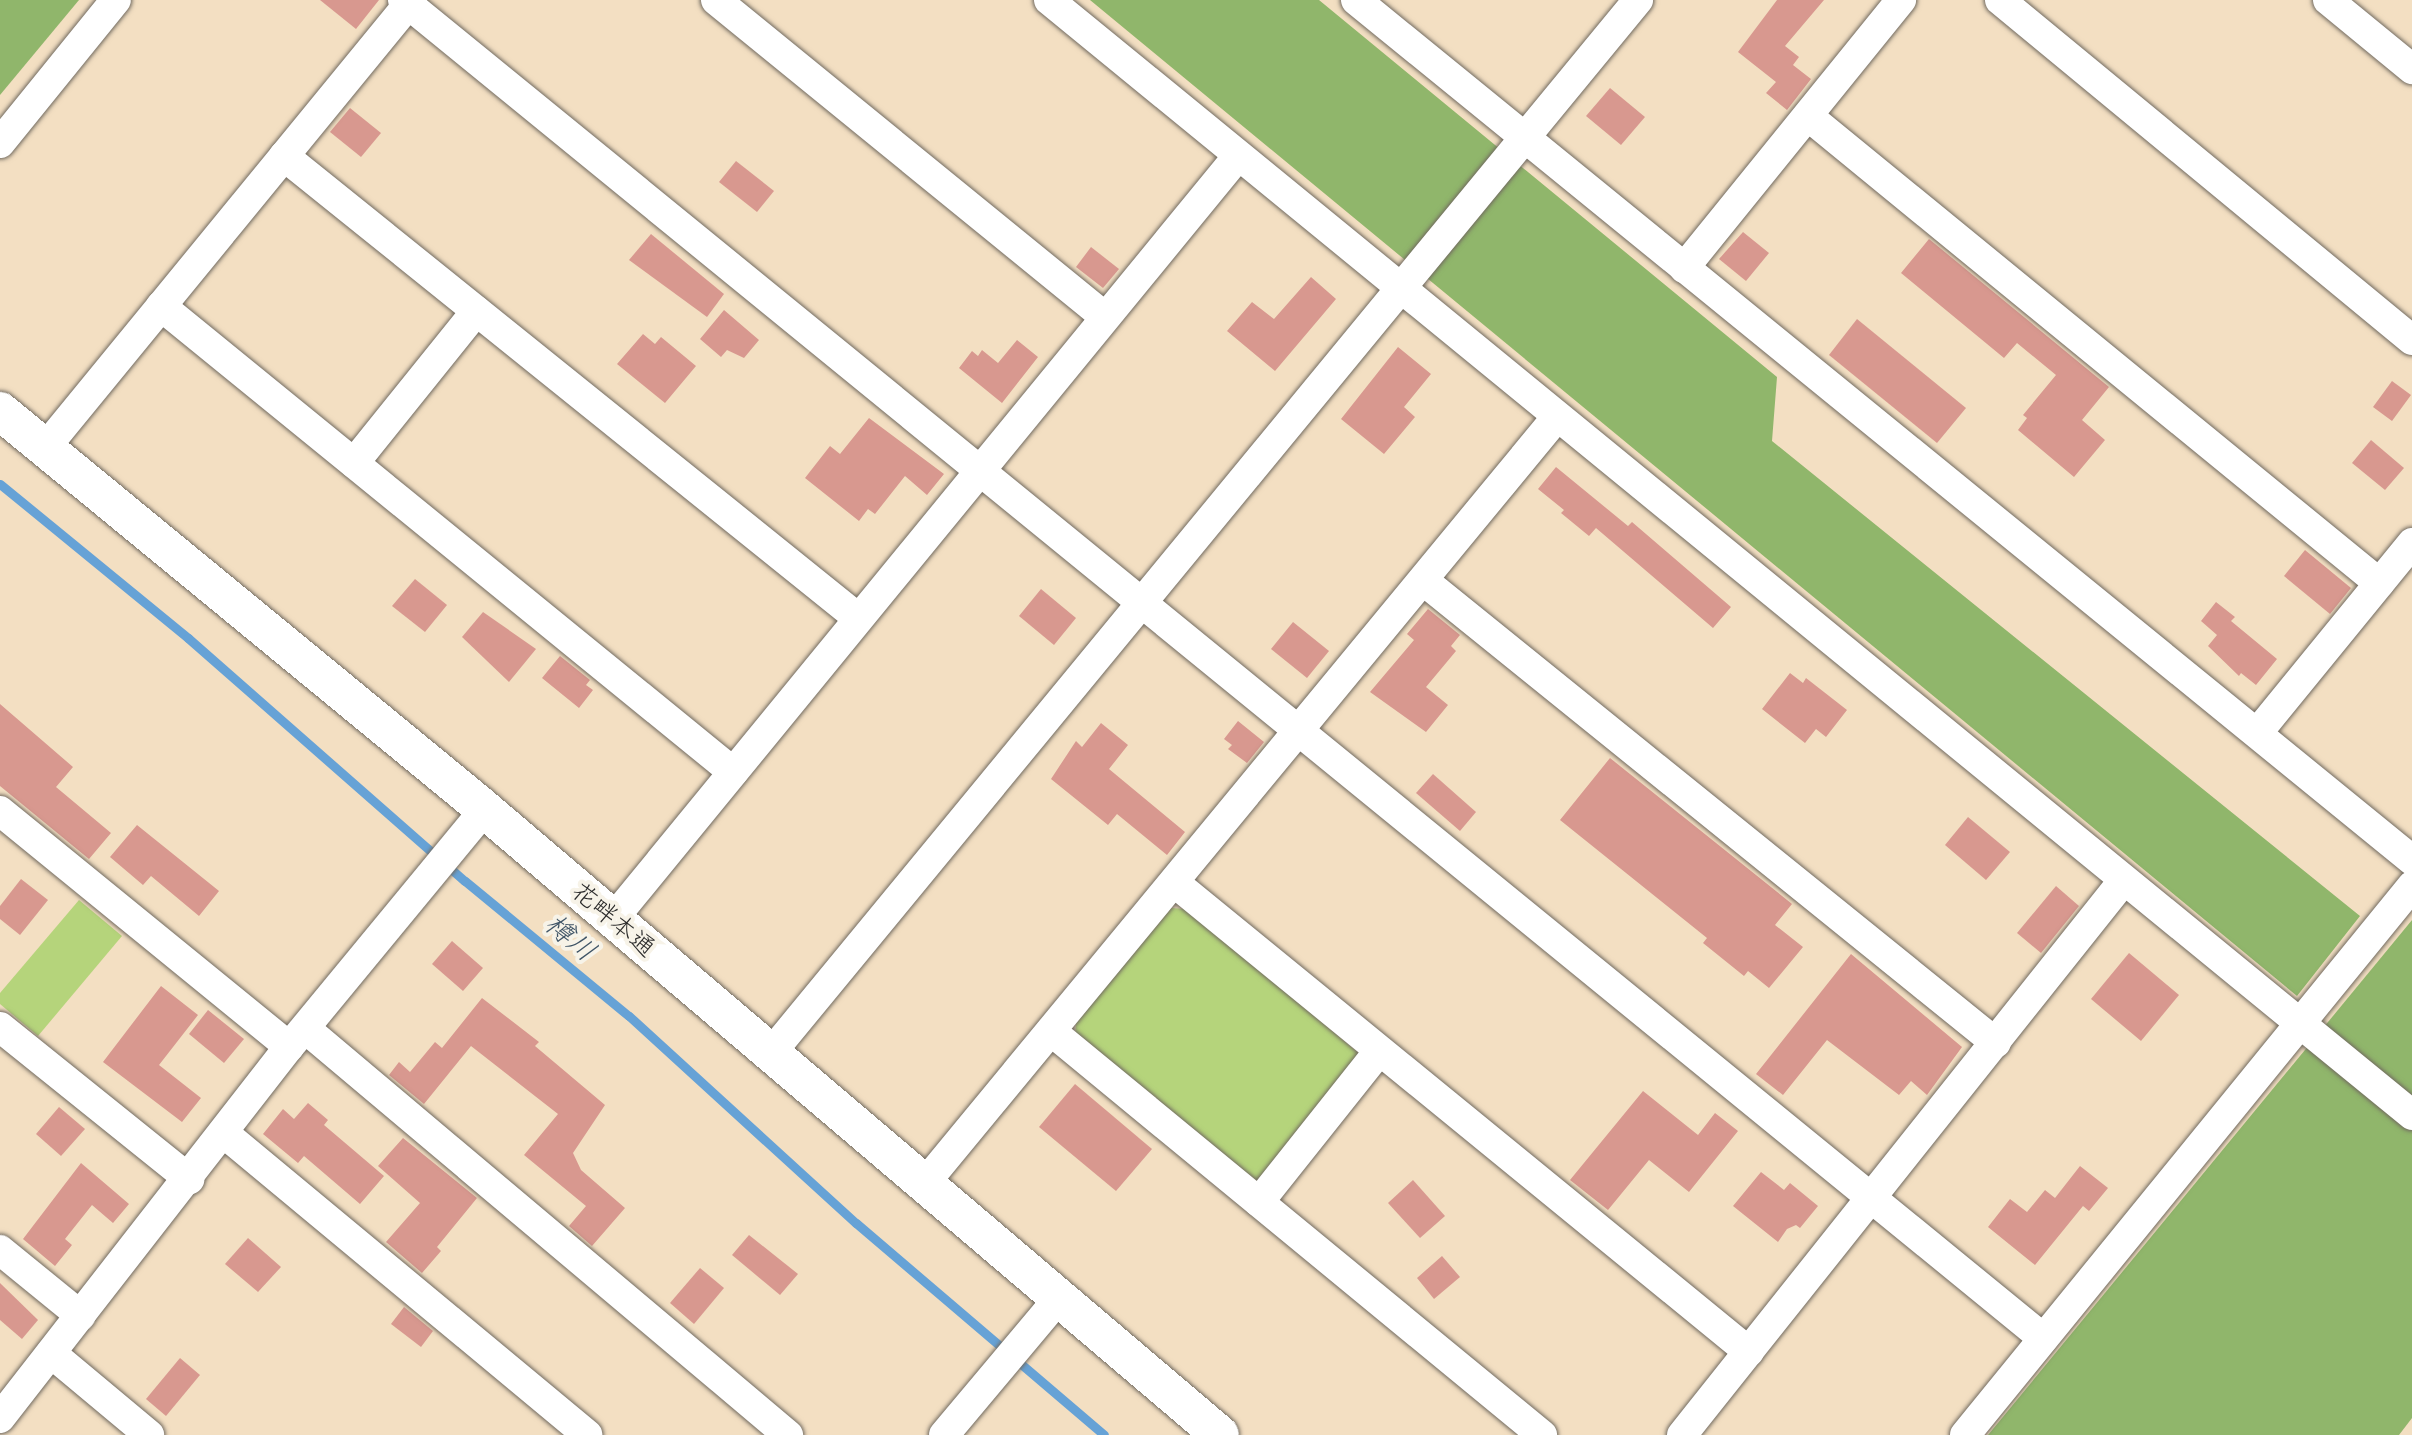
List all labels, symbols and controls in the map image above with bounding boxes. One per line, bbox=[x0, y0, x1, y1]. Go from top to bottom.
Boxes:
street label: 花畔本通 bbox=[566, 875, 662, 963]
water label: 樽川 bbox=[539, 906, 603, 968]

